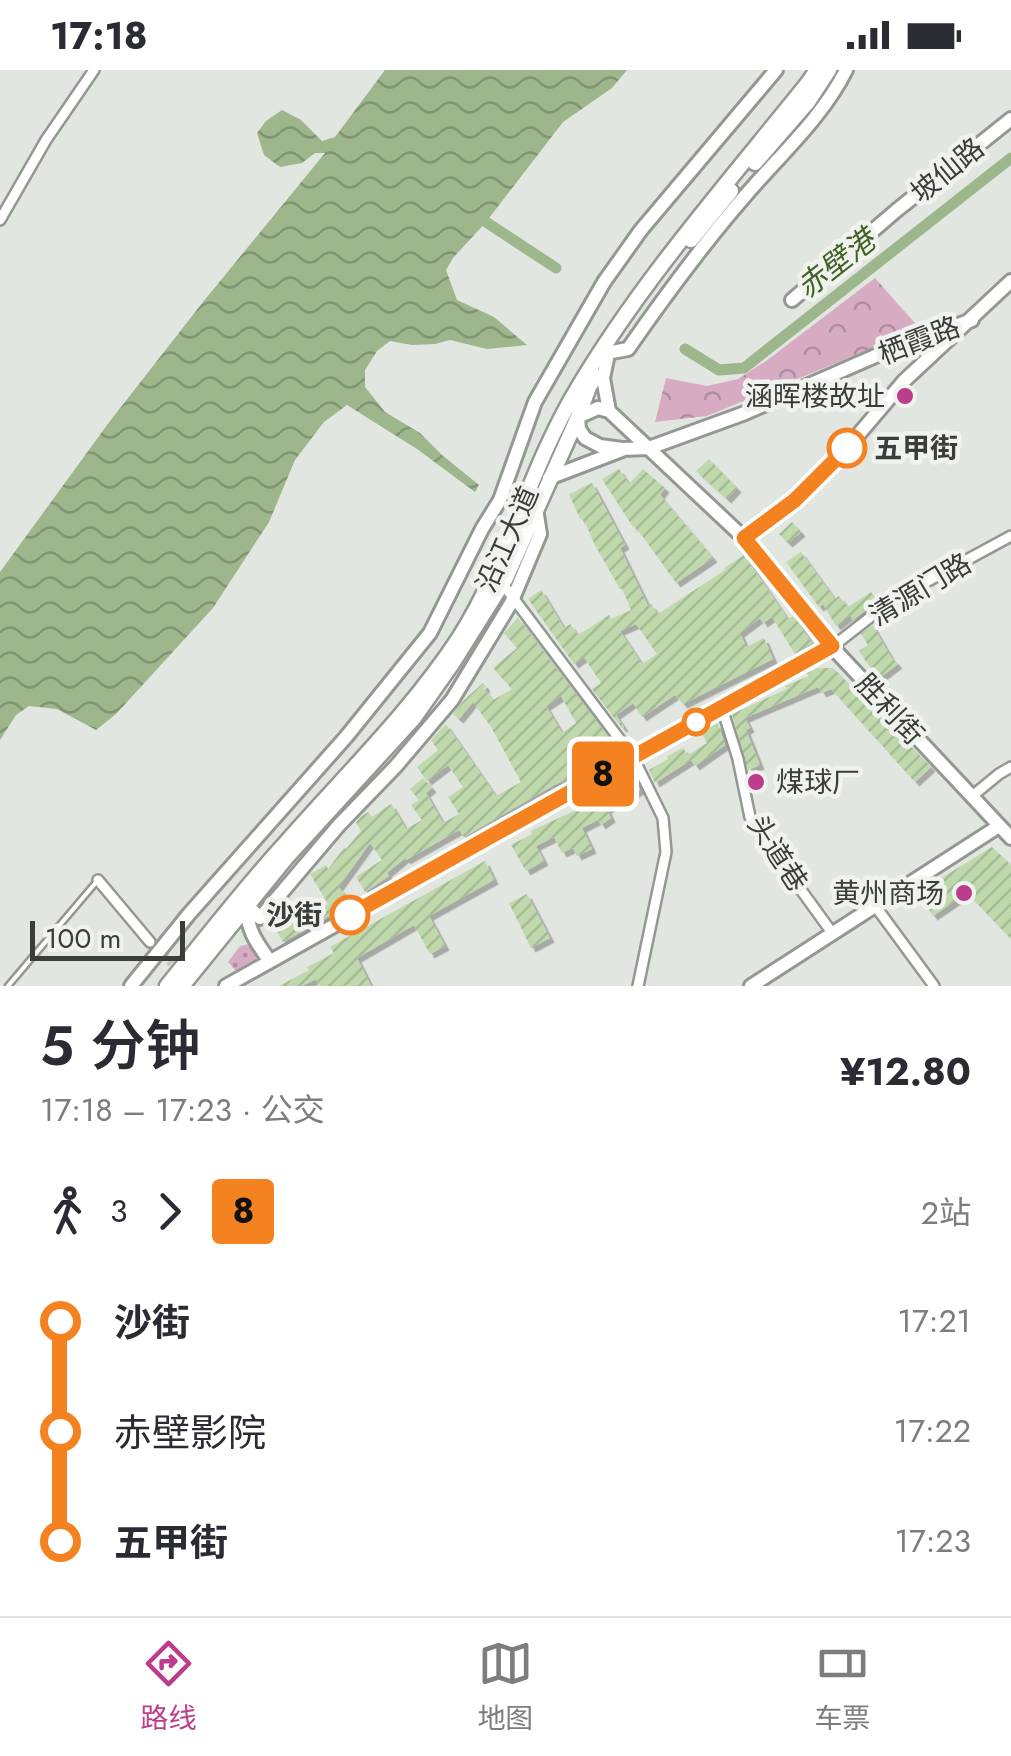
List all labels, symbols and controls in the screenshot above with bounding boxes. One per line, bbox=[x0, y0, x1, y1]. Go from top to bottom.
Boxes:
text: 17:18 bbox=[50, 8, 148, 63]
street label: 坡仙路 bbox=[902, 128, 993, 213]
water label: 赤壁港 bbox=[787, 216, 888, 308]
street label: 栖霞路 bbox=[873, 306, 966, 375]
place label: 涵晖楼故址 bbox=[745, 376, 885, 417]
marker: 涵晖楼故址 bbox=[894, 385, 916, 407]
place label: 五甲街 bbox=[874, 428, 958, 469]
marker: 五甲街 bbox=[828, 429, 866, 467]
street label: 沿江大道 bbox=[466, 480, 549, 599]
street label: 清源门路 bbox=[862, 543, 979, 636]
street label: 胜利街 bbox=[846, 665, 933, 754]
unlabelled marker bbox=[683, 709, 709, 735]
line badge: 8 bbox=[570, 742, 636, 806]
text: 8 bbox=[592, 749, 614, 799]
place label: 煤球厂 bbox=[776, 762, 860, 803]
marker: 煤球厂 bbox=[745, 771, 767, 793]
street label: 头道巷 bbox=[738, 807, 818, 900]
place label: 黄州商场 bbox=[832, 873, 944, 914]
marker: 黄州商场 bbox=[953, 882, 975, 904]
place label: 沙街 bbox=[266, 895, 322, 936]
marker: 沙街 bbox=[331, 896, 369, 934]
scale bar bbox=[30, 916, 185, 960]
text: 100 m bbox=[45, 918, 121, 959]
text: 5 分钟 bbox=[40, 1006, 201, 1086]
text: ¥12.80 bbox=[840, 1044, 971, 1099]
text: 17:18 – 17:23 · 公交 bbox=[40, 1087, 325, 1133]
icon: walk bbox=[40, 1184, 95, 1239]
icon: forward bbox=[142, 1184, 197, 1239]
text: 8 bbox=[232, 1186, 254, 1236]
text: 3 bbox=[110, 1188, 127, 1234]
text: 2站 bbox=[921, 1190, 971, 1236]
text: 沙街 bbox=[114, 1295, 190, 1350]
text: 17:21 bbox=[898, 1298, 971, 1344]
text: 赤壁影院 bbox=[114, 1405, 266, 1460]
text: 17:22 bbox=[894, 1408, 971, 1454]
text: 五甲街 bbox=[114, 1515, 228, 1570]
text: 17:23 bbox=[895, 1518, 971, 1564]
tab: 路线 bbox=[140, 1636, 197, 1739]
tab: 地图 bbox=[477, 1636, 534, 1739]
tab: 车票 bbox=[814, 1636, 871, 1739]

